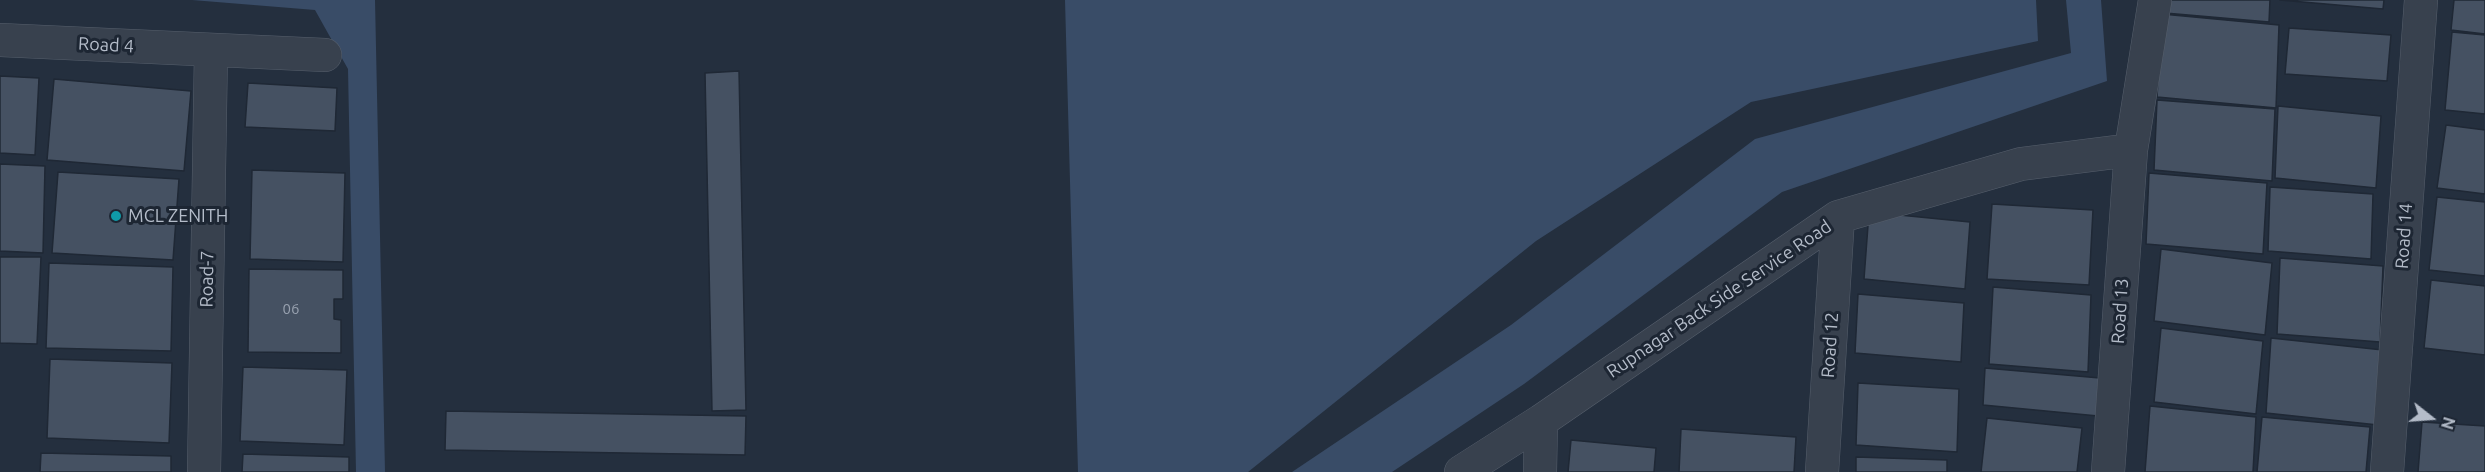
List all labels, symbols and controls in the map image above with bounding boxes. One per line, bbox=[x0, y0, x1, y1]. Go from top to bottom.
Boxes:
street label: Road 4 bbox=[78, 33, 134, 57]
street label: Road 14 bbox=[2391, 202, 2417, 270]
place label: MCL ZENITH bbox=[128, 205, 228, 227]
marker: MCL ZENITH bbox=[109, 209, 123, 223]
street label: Rupnagar Back Side Service Road bbox=[1603, 216, 1835, 382]
street label: Road-7 bbox=[196, 250, 218, 308]
street label: Road 13 bbox=[2107, 277, 2133, 345]
house number: 06 bbox=[283, 300, 299, 318]
street label: Road 12 bbox=[1817, 311, 1843, 379]
north arrow bbox=[2401, 388, 2461, 448]
text: N bbox=[2438, 415, 2459, 432]

